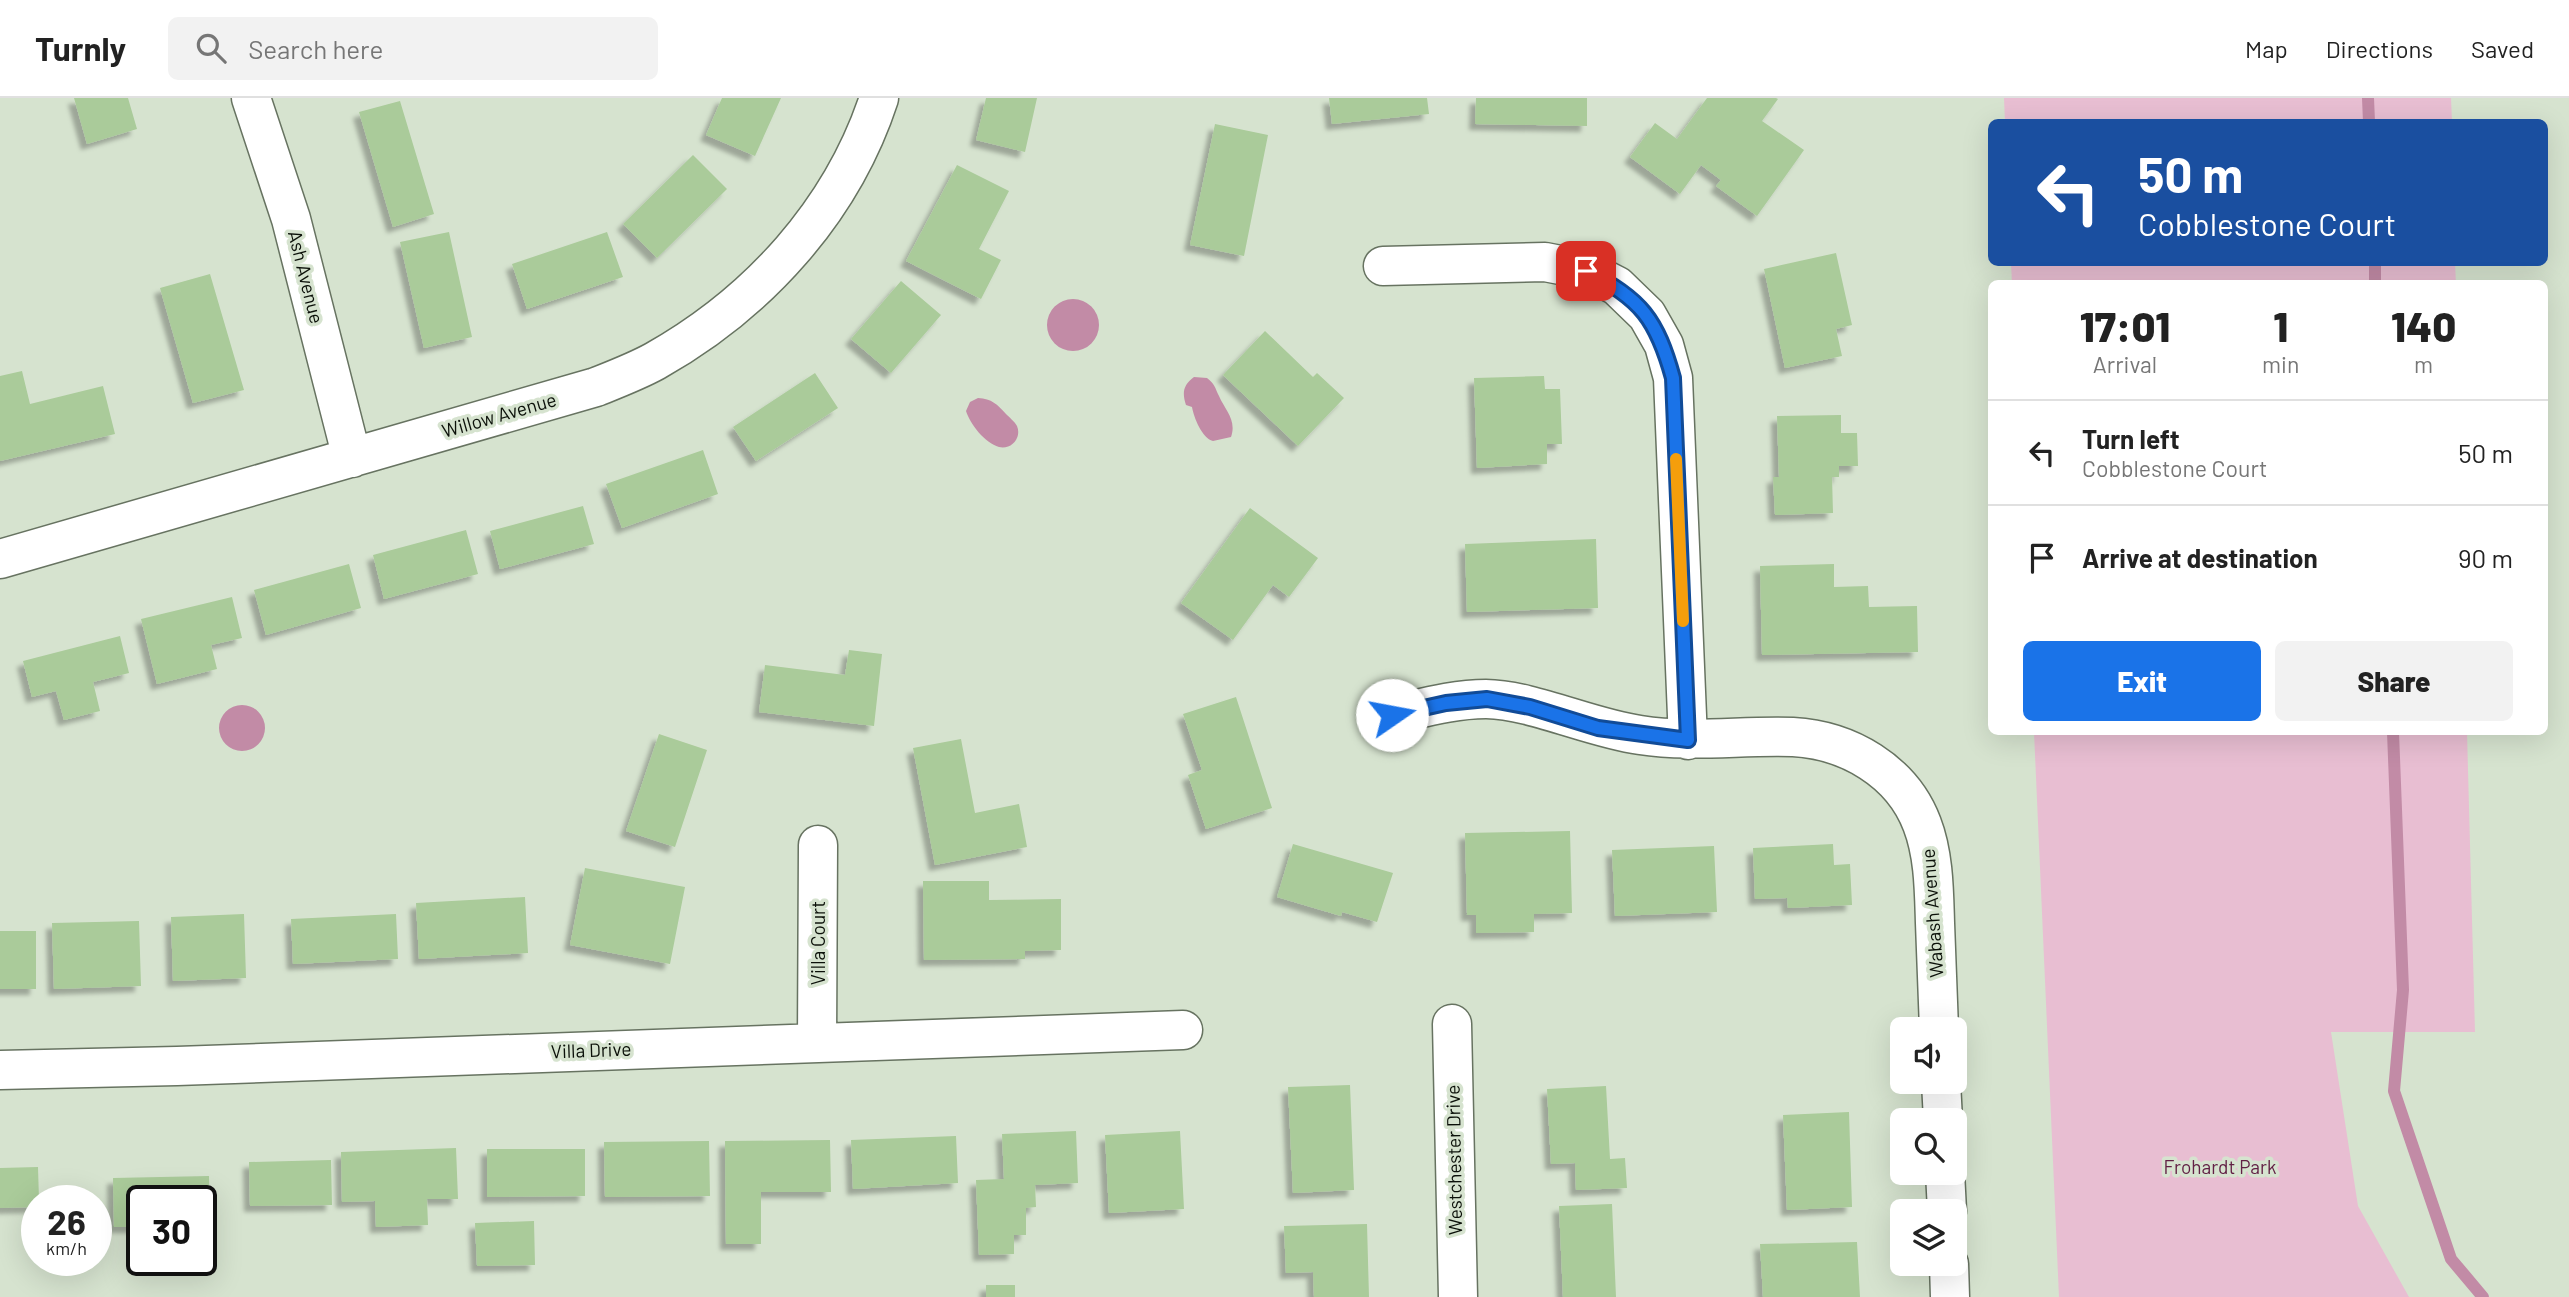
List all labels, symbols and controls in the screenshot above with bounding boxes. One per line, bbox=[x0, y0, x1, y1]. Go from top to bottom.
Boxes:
search box bbox=[168, 17, 658, 80]
text: Turnly bbox=[35, 28, 126, 68]
icon: search bbox=[192, 29, 230, 67]
text: Search here bbox=[248, 33, 383, 64]
text: Map bbox=[2245, 34, 2288, 63]
text: Directions bbox=[2326, 34, 2433, 63]
text: Saved bbox=[2471, 34, 2534, 63]
text: 50 m bbox=[2138, 144, 2243, 203]
icon: left bbox=[2023, 147, 2114, 238]
text: Cobblestone Court bbox=[2138, 204, 2396, 242]
street label: Ash Avenue bbox=[284, 228, 329, 326]
pin bbox=[1556, 241, 1616, 301]
icon: arrive bbox=[1567, 252, 1605, 290]
text: 17:01 bbox=[2080, 300, 2170, 350]
text: 1 bbox=[2273, 300, 2288, 350]
text: 140 bbox=[2391, 300, 2456, 350]
text: Arrival bbox=[2093, 350, 2157, 378]
text: min bbox=[2262, 350, 2299, 378]
text: m bbox=[2414, 350, 2433, 378]
street label: Willow Avenue bbox=[439, 387, 559, 442]
text: Turn left bbox=[2082, 423, 2180, 454]
icon: left bbox=[2023, 434, 2061, 472]
text: 50 m bbox=[2458, 437, 2513, 468]
text: Cobblestone Court bbox=[2082, 454, 2267, 482]
icon: arrive bbox=[2023, 539, 2061, 577]
text: Arrive at destination bbox=[2082, 542, 2318, 573]
text: 90 m bbox=[2458, 542, 2513, 573]
button: Exit bbox=[2023, 641, 2261, 721]
button: Share bbox=[2275, 641, 2513, 721]
position arrow bbox=[1355, 678, 1429, 752]
street label: Wabash Avenue bbox=[1916, 848, 1947, 978]
street label: Villa Court bbox=[806, 901, 829, 985]
map controls bbox=[1890, 1017, 1967, 1276]
button: sound bbox=[1890, 1017, 1967, 1094]
street label: Villa Drive bbox=[550, 1037, 632, 1062]
street label: Westchester Drive bbox=[1441, 1085, 1466, 1235]
button: search bbox=[1890, 1108, 1967, 1185]
park label: Frohardt Park bbox=[2164, 1155, 2276, 1178]
speed limit sign: 30 bbox=[126, 1185, 217, 1276]
button: layers bbox=[1890, 1199, 1967, 1276]
text: 26 bbox=[47, 1200, 86, 1242]
text: km/h bbox=[46, 1237, 87, 1259]

